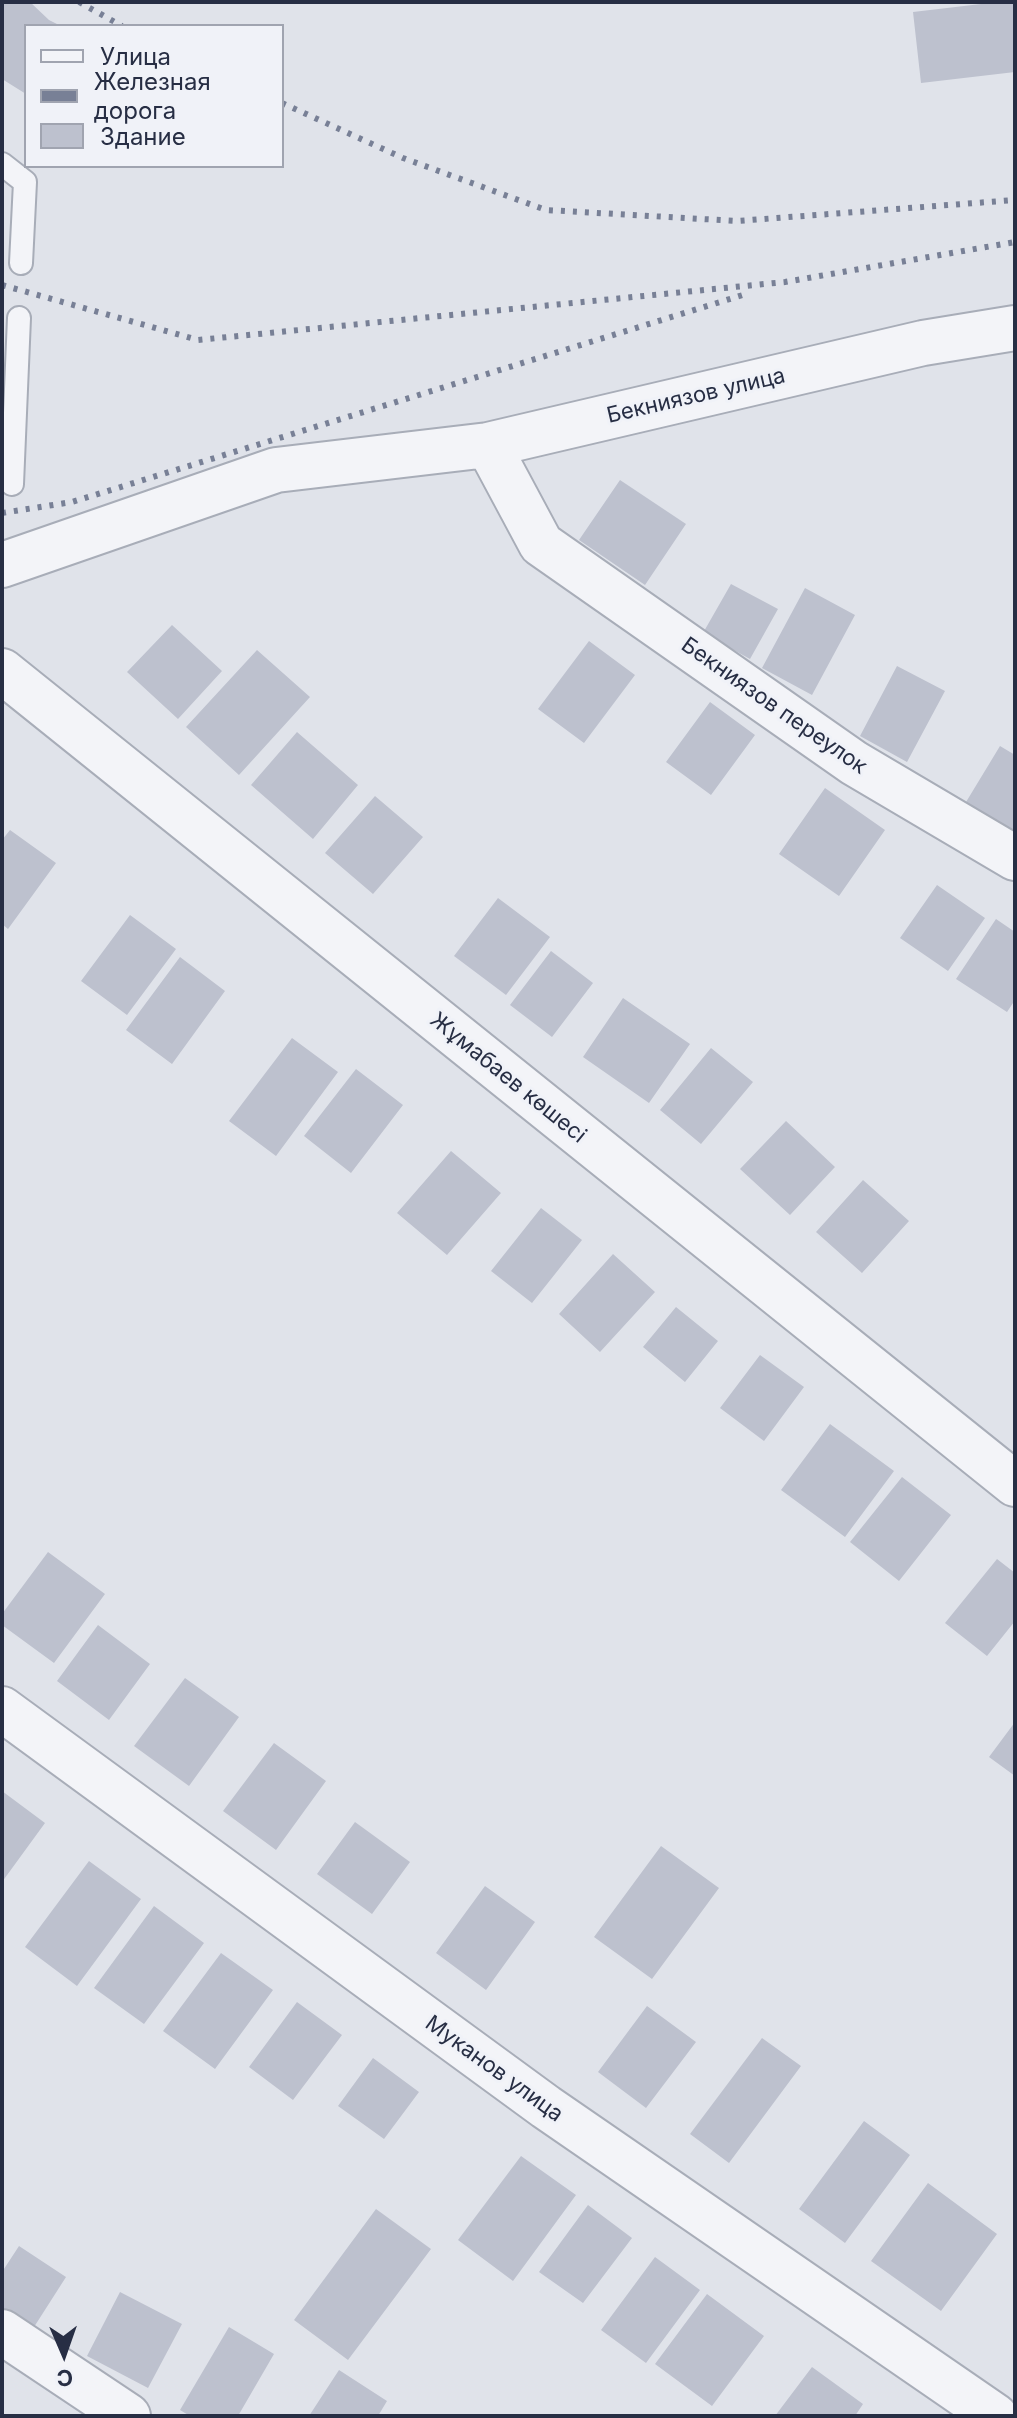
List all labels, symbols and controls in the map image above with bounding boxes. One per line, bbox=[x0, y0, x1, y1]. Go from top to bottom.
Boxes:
legend bbox=[24, 24, 284, 168]
text: Улица bbox=[100, 42, 171, 71]
text: Железная дорога bbox=[94, 67, 211, 125]
text: Здание bbox=[100, 122, 186, 151]
street label: Бекниязов улица bbox=[604, 363, 788, 429]
street label: Бекниязов переулок bbox=[676, 632, 872, 780]
street label: Жұмабаев көшесі bbox=[425, 1007, 591, 1149]
street label: Муканов улица bbox=[420, 2010, 568, 2128]
north arrow bbox=[24, 2314, 104, 2394]
text: С bbox=[56, 2365, 73, 2391]

